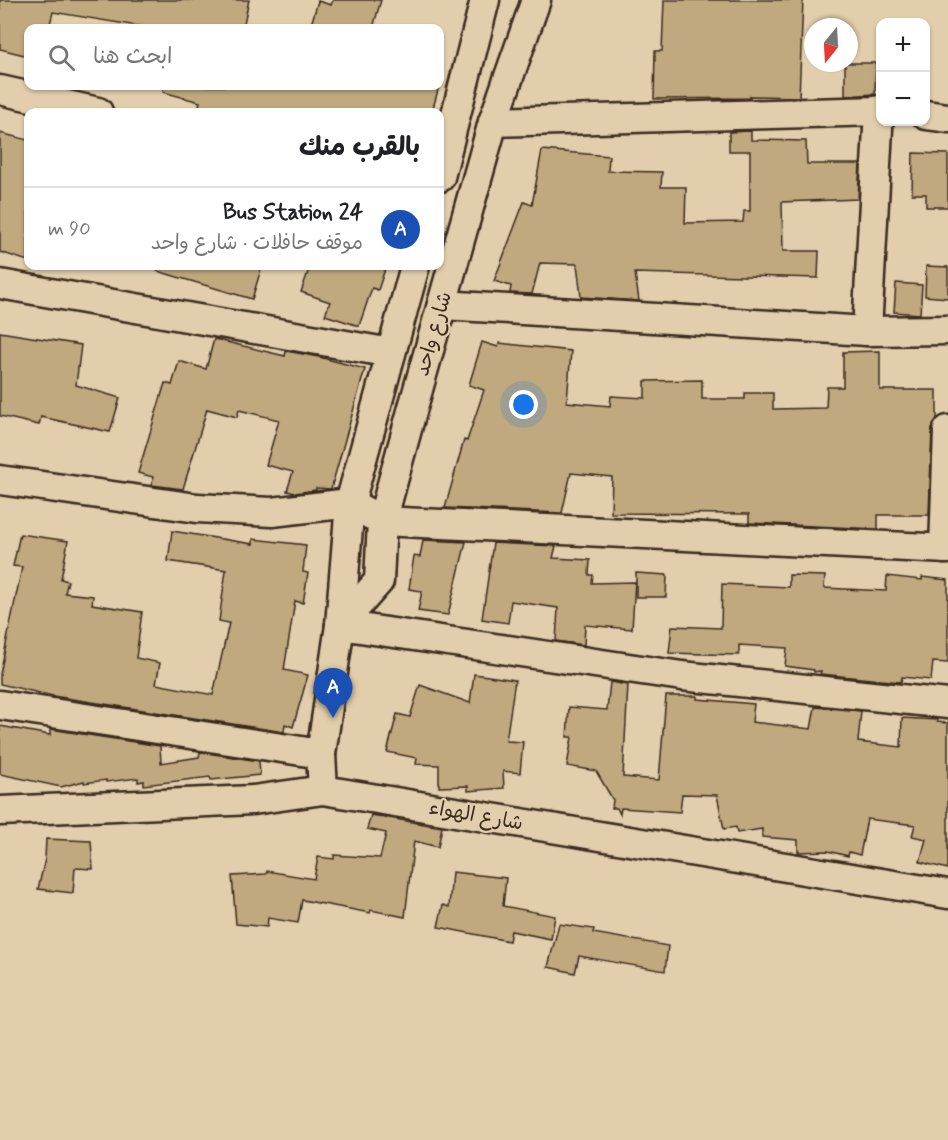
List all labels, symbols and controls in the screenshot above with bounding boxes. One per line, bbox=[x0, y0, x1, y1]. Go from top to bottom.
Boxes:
north arrow bbox=[804, 18, 858, 72]
map controls bbox=[876, 18, 930, 126]
button: + bbox=[876, 18, 930, 72]
search box bbox=[24, 24, 444, 90]
icon: search bbox=[45, 41, 78, 74]
text: ابحث هنا bbox=[93, 43, 173, 71]
button: − bbox=[876, 72, 930, 126]
text: بالقرب منك bbox=[299, 131, 420, 165]
text: 24 Bus Station bbox=[223, 199, 363, 227]
text: 90 m bbox=[48, 216, 91, 243]
text: A bbox=[394, 216, 407, 243]
text: موقف حافلات · شارع واحد bbox=[151, 230, 363, 257]
street label: شارع واحد bbox=[409, 289, 459, 379]
your location bbox=[509, 390, 538, 419]
pin: A bbox=[314, 668, 352, 718]
street label: شارع الهواء bbox=[427, 794, 525, 838]

